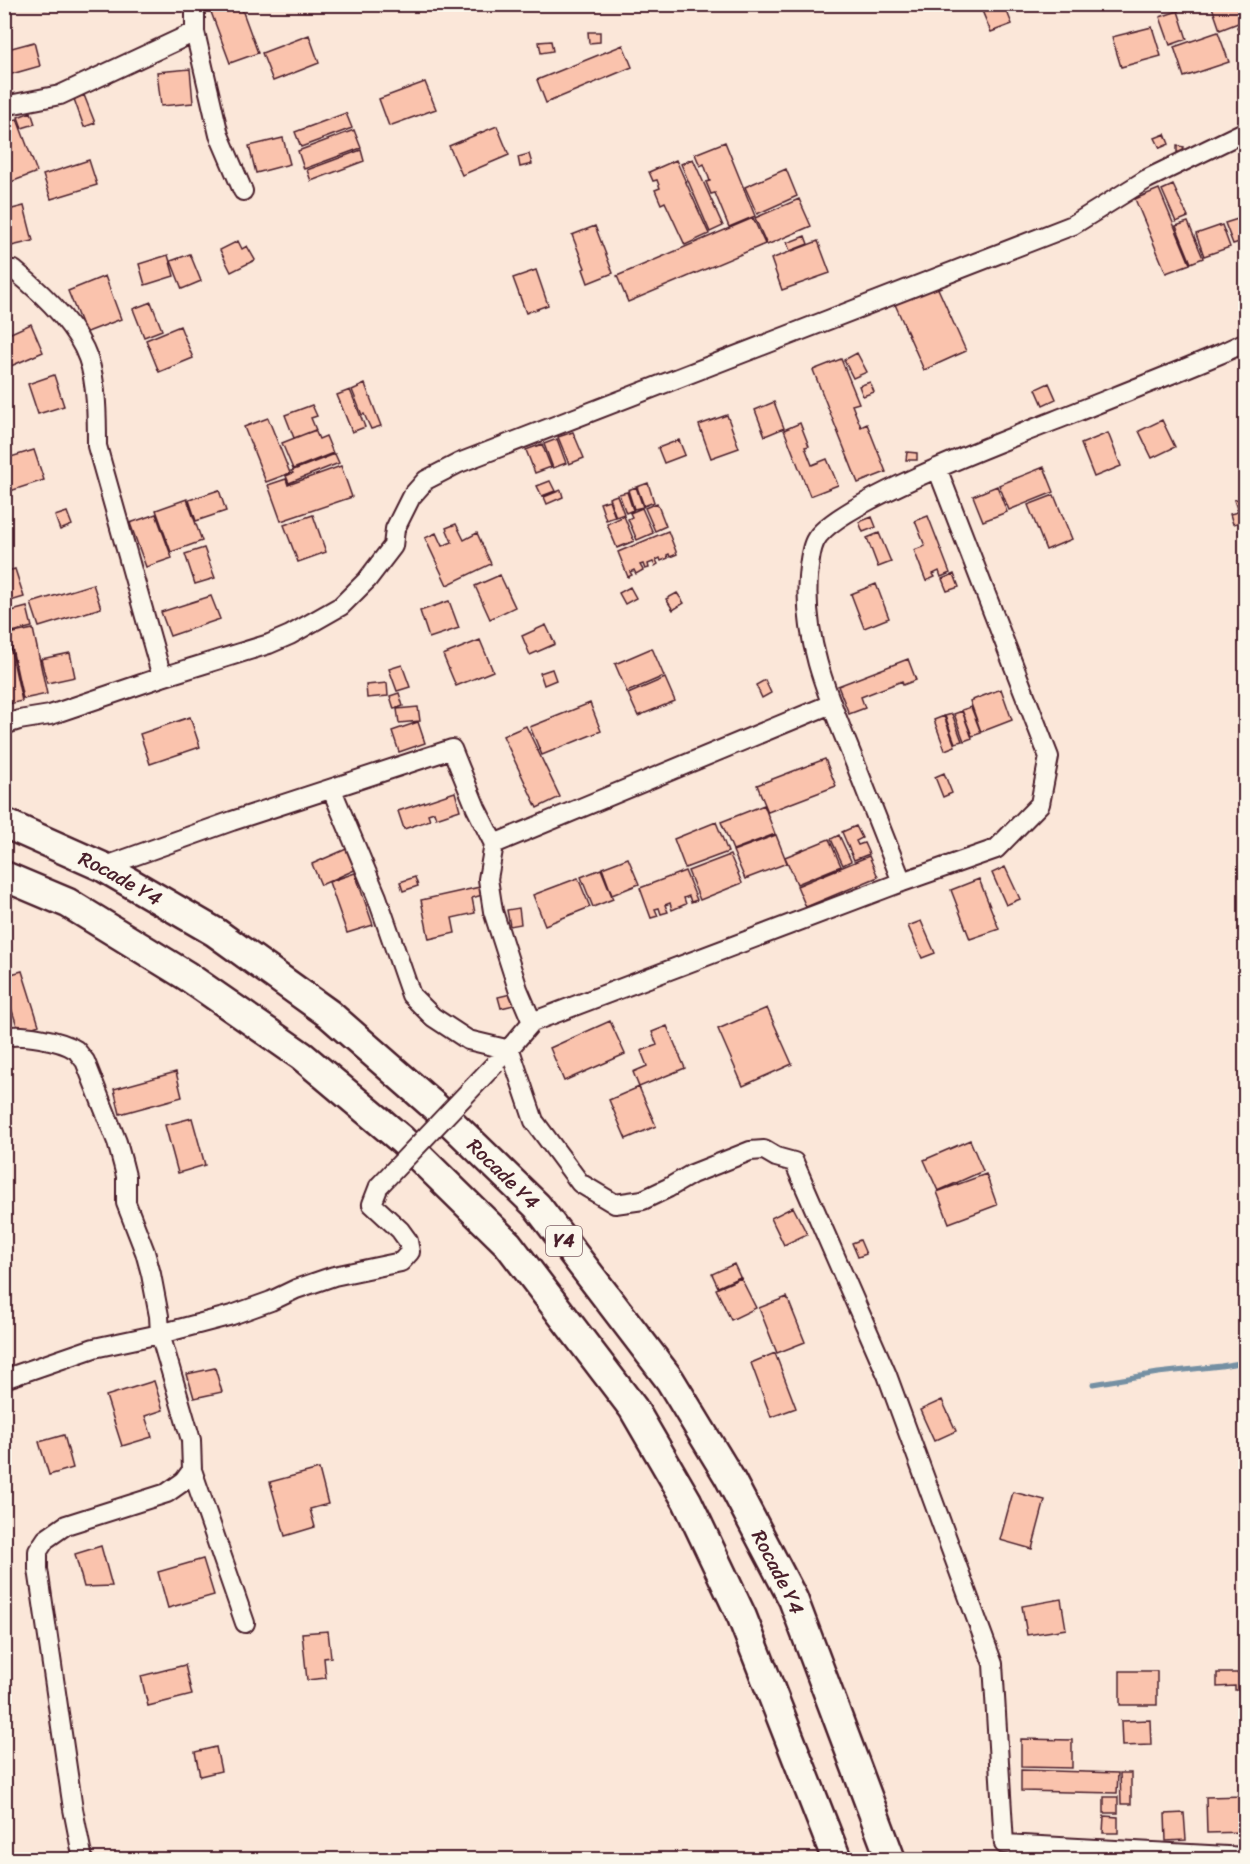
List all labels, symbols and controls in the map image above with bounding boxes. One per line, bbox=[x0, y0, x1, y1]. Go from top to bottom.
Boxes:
street label: Rocade Y4 bbox=[73, 841, 169, 916]
street label: Rocade Y4 bbox=[458, 1130, 548, 1218]
road number: Y4 bbox=[546, 1226, 582, 1256]
street label: Rocade Y4 bbox=[742, 1523, 814, 1619]

